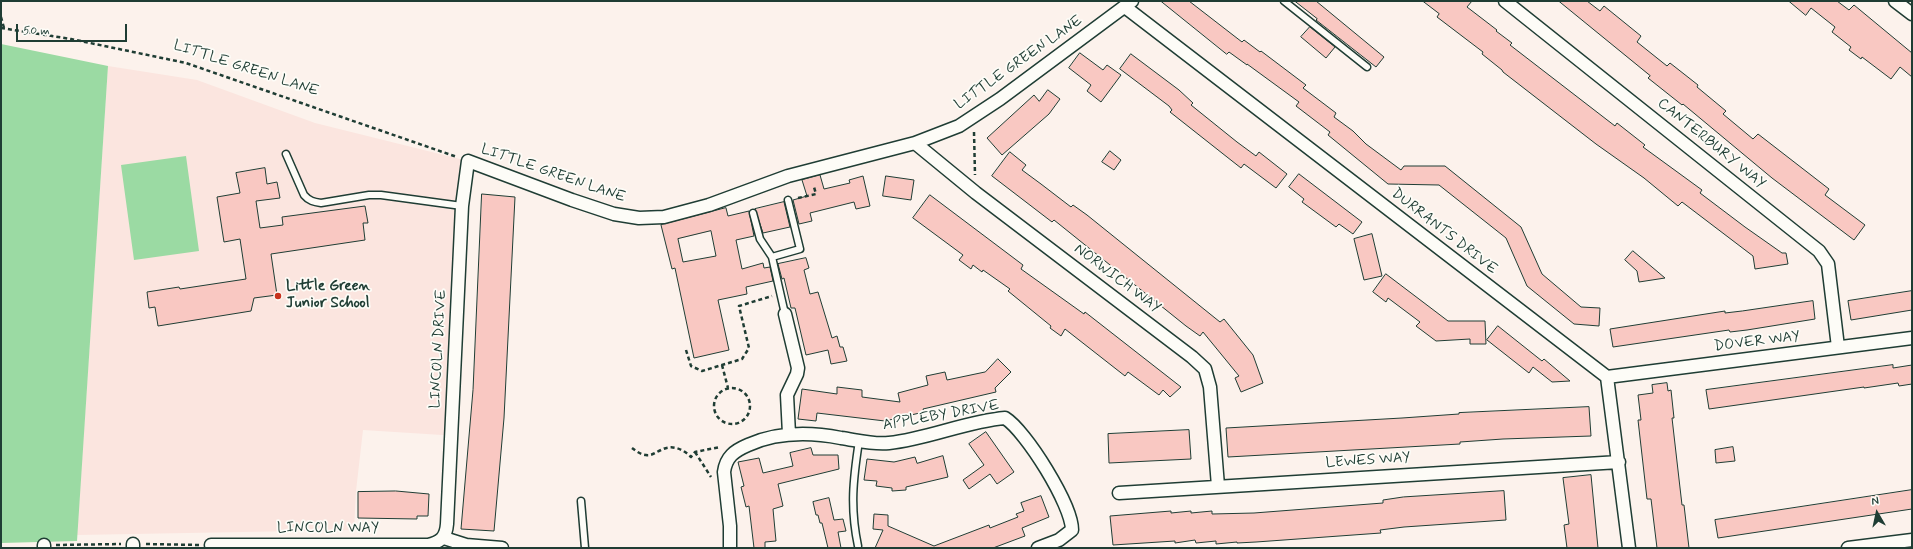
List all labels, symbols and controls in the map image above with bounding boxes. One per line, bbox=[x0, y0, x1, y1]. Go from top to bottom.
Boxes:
street label: LITTLE GREEN LANE bbox=[952, 12, 1086, 114]
scale bar bbox=[18, 16, 129, 42]
text: 50 m bbox=[23, 23, 50, 39]
street label: LITTLE GREEN LANE bbox=[171, 37, 321, 101]
street label: CANTERBURY WAY bbox=[1653, 95, 1769, 193]
street label: LITTLE GREEN LANE bbox=[478, 141, 628, 207]
street label: DURRANTS DRIVE bbox=[1387, 185, 1501, 279]
street label: NORWICH WAY bbox=[1070, 241, 1164, 317]
place label: Little Green Junior School bbox=[286, 278, 370, 313]
street label: LINCOLN DRIVE bbox=[427, 289, 451, 409]
marker: Little Green Junior School bbox=[273, 291, 283, 301]
street label: DOVER WAY bbox=[1713, 328, 1801, 356]
street label: APPLEBY DRIVE bbox=[881, 397, 1001, 435]
street label: LEWES WAY bbox=[1325, 449, 1411, 473]
north arrow bbox=[1857, 493, 1897, 533]
text: N bbox=[1870, 494, 1880, 509]
street label: LINCOLN WAY bbox=[277, 520, 379, 538]

